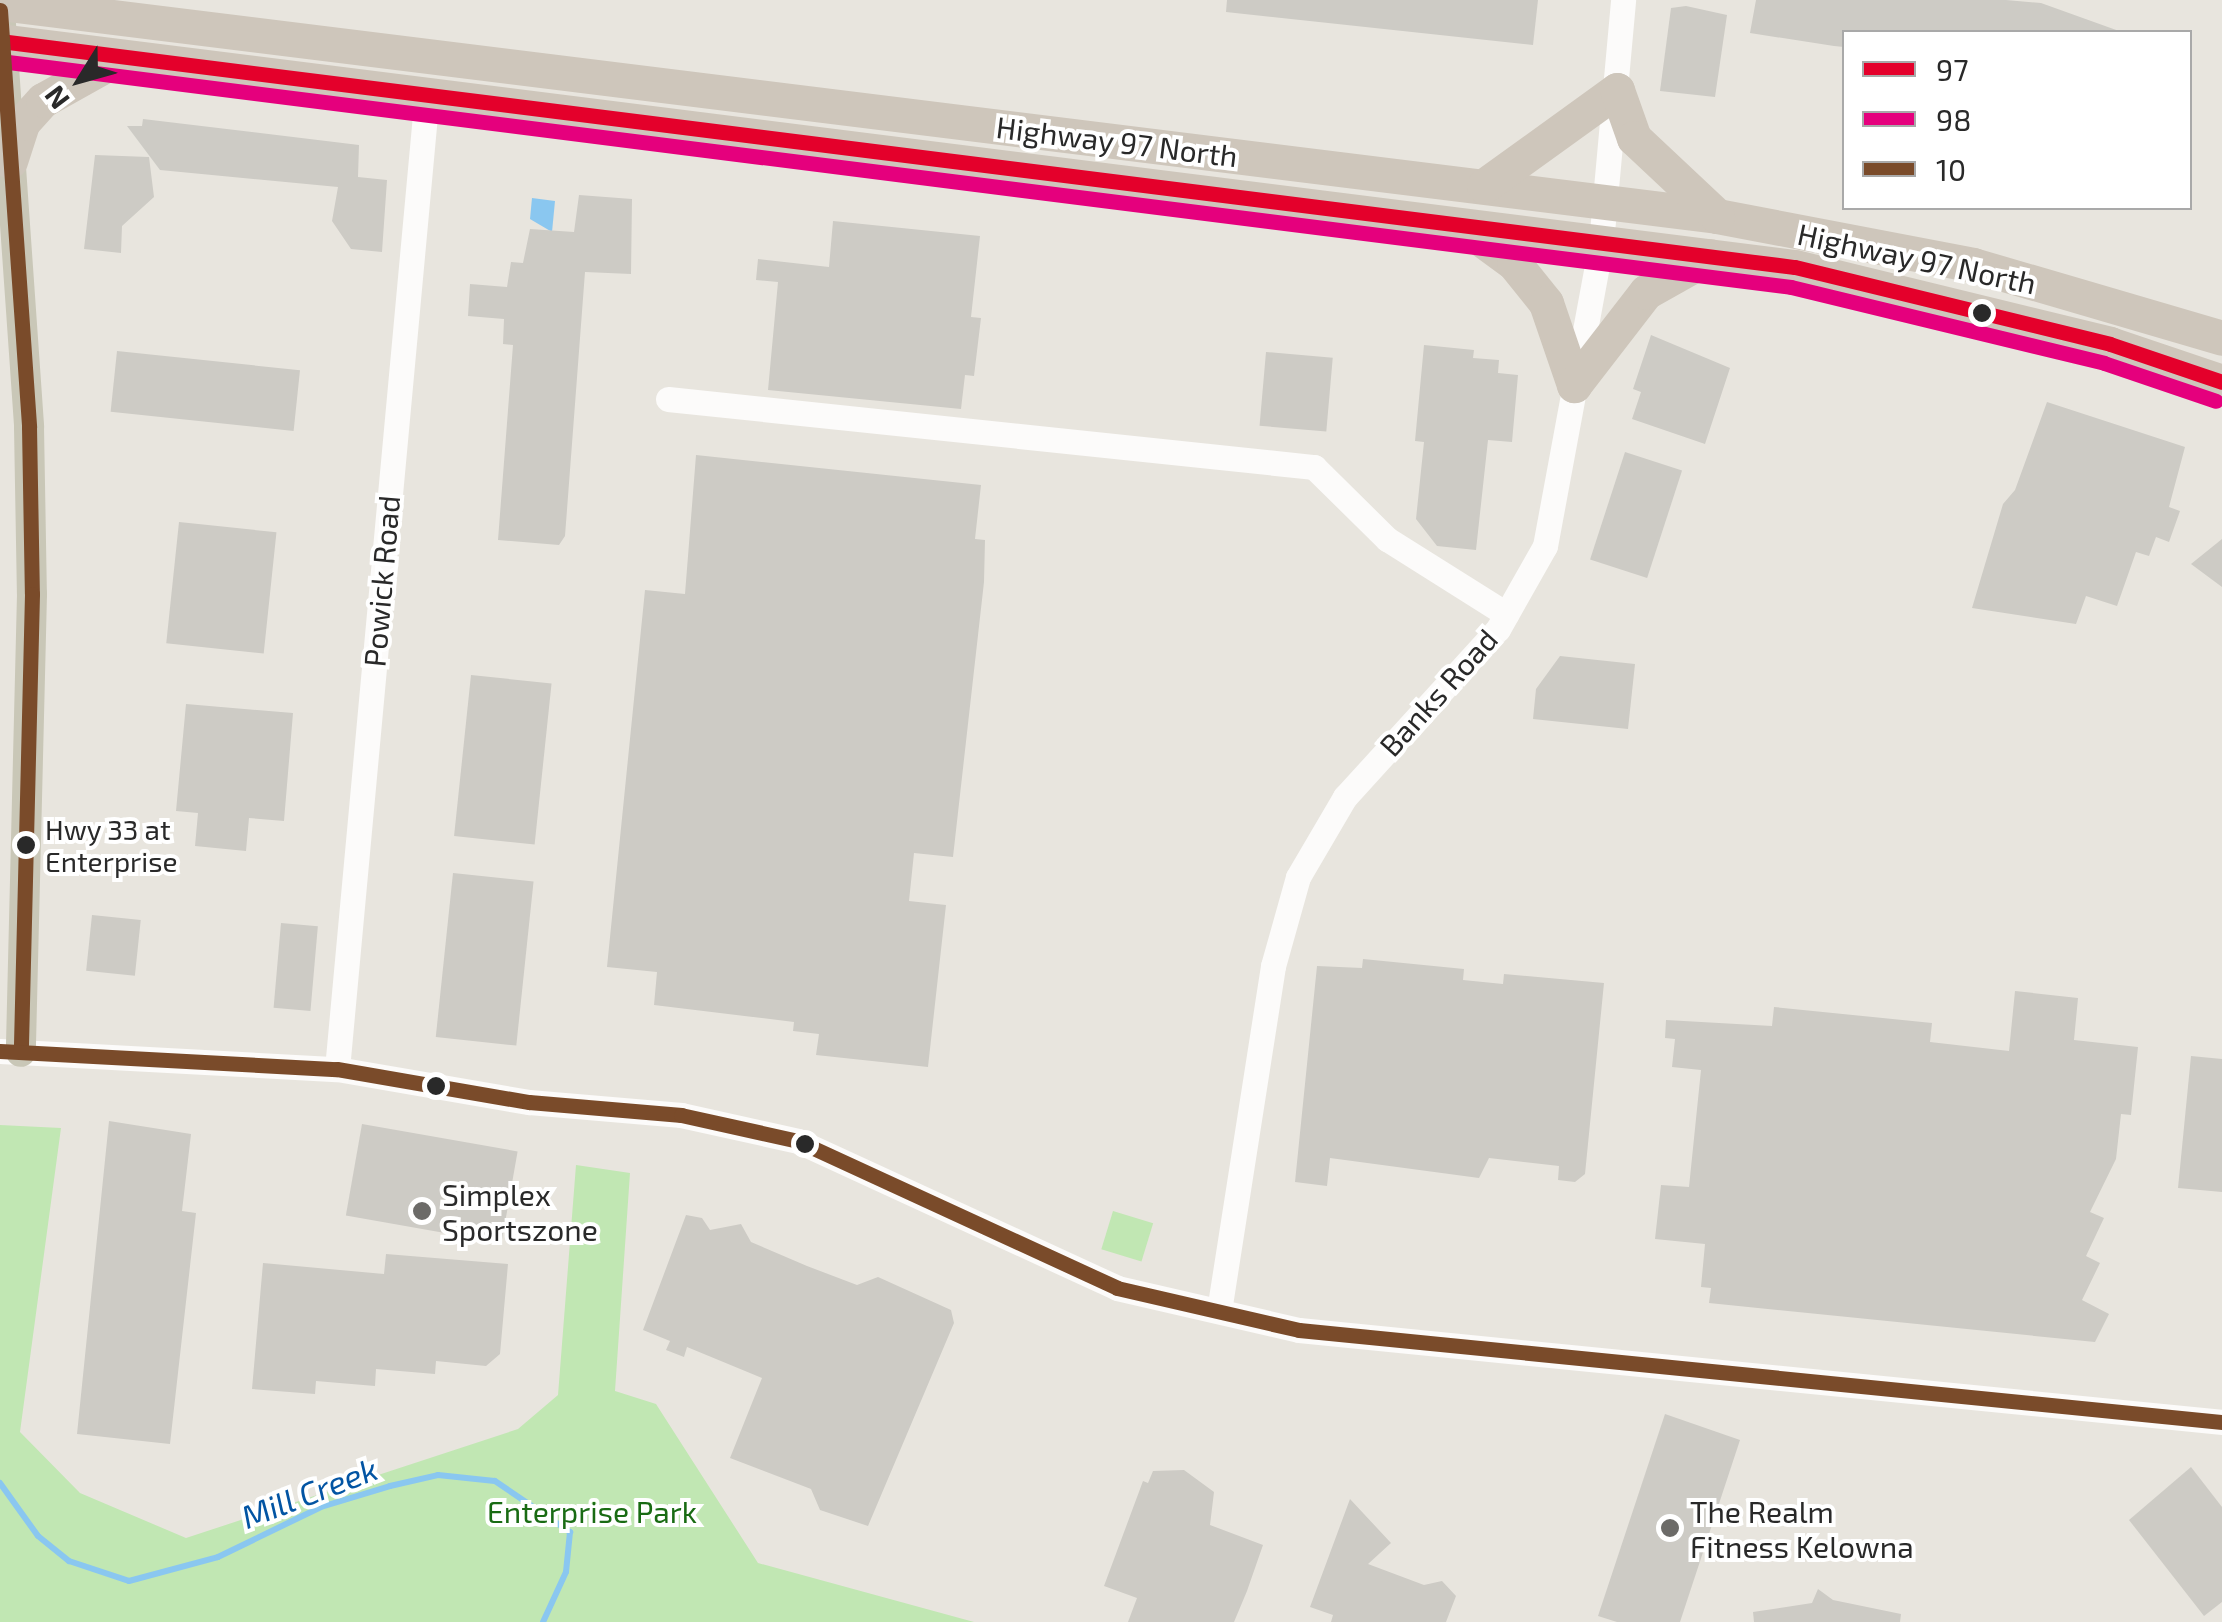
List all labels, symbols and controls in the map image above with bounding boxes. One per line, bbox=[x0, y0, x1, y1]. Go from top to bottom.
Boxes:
north arrow bbox=[30, 30, 130, 130]
legend bbox=[1842, 30, 2192, 210]
text: 97 bbox=[1936, 51, 1969, 87]
text: N bbox=[36, 80, 76, 116]
text: 98 bbox=[1936, 101, 1971, 137]
street label: Highway 97 North bbox=[994, 108, 1240, 174]
text: 10 bbox=[1936, 151, 1966, 187]
street label: Highway 97 North bbox=[1794, 215, 2040, 301]
unlabelled marker bbox=[1972, 303, 1992, 323]
street label: Powick Road bbox=[356, 494, 406, 668]
street label: Banks Road bbox=[1371, 621, 1505, 763]
place label: Hwy 33 at Enterprise bbox=[45, 812, 178, 878]
marker: Hwy 33 at Enterprise bbox=[16, 835, 36, 855]
unlabelled marker bbox=[426, 1076, 446, 1096]
unlabelled marker bbox=[795, 1134, 815, 1154]
place label: Simplex Sportszone bbox=[442, 1176, 598, 1246]
marker: Simplex Sportszone bbox=[411, 1200, 433, 1222]
water label: Mill Creek bbox=[235, 1448, 383, 1536]
park label: Enterprise Park bbox=[487, 1493, 697, 1529]
place label: The Realm Fitness Kelowna bbox=[1690, 1493, 1914, 1564]
marker: The Realm Fitness Kelowna bbox=[1659, 1517, 1681, 1539]

